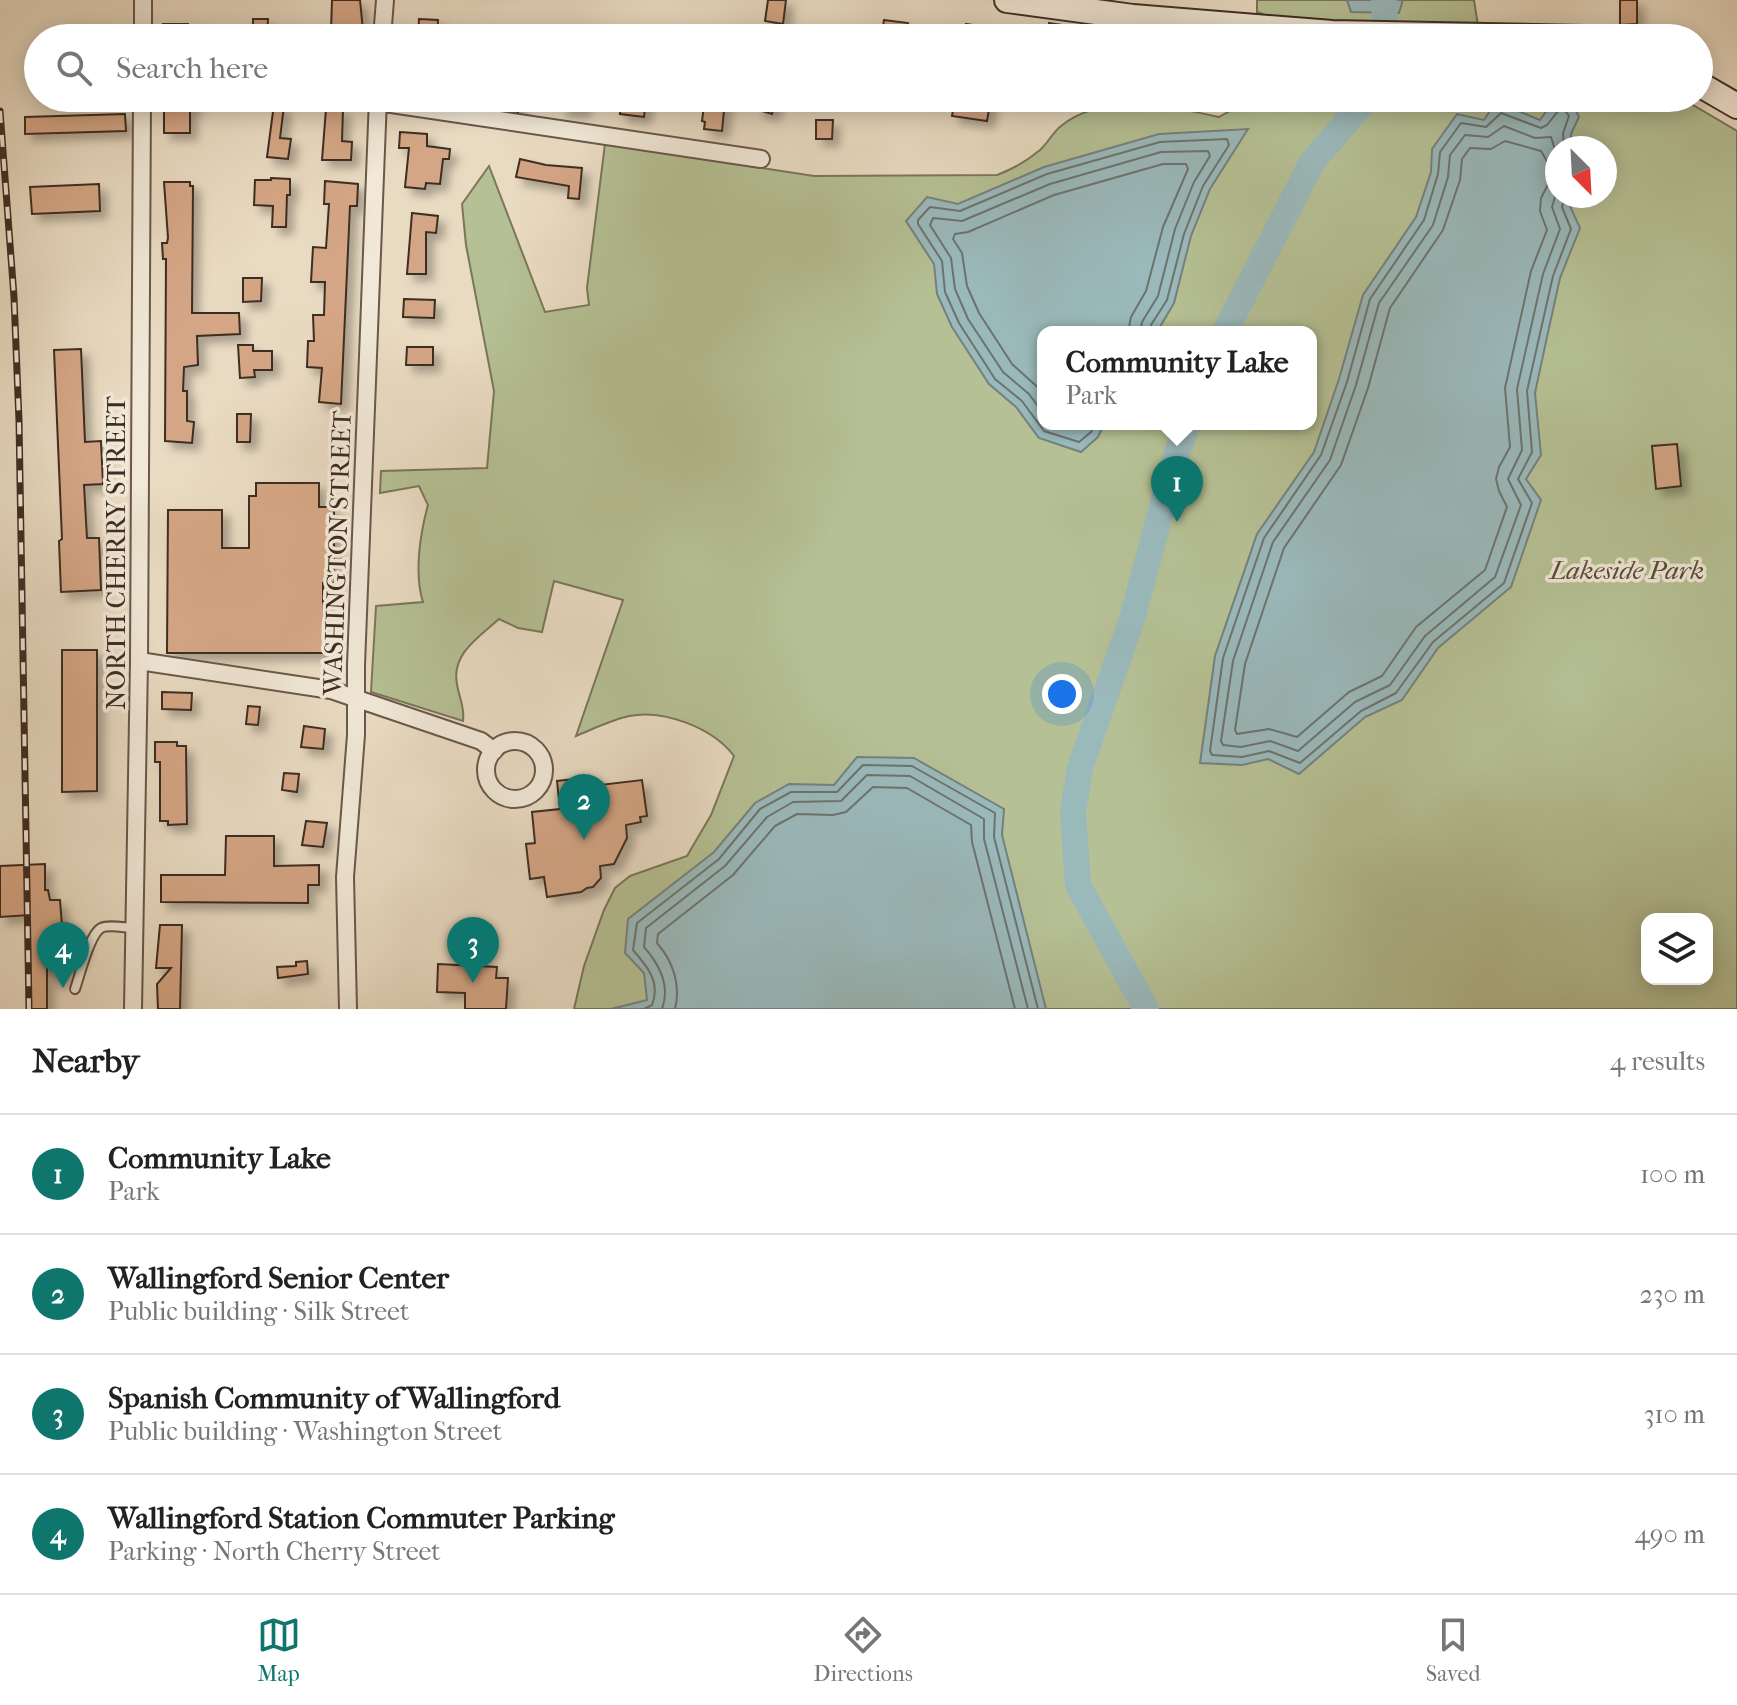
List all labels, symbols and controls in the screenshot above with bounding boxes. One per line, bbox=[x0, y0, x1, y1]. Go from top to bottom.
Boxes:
search box bbox=[24, 24, 1713, 112]
icon: search bbox=[52, 46, 96, 90]
text: Search here bbox=[116, 51, 268, 86]
north arrow bbox=[1545, 136, 1617, 208]
popup bbox=[1037, 326, 1317, 430]
text: Community Lake bbox=[1066, 345, 1288, 380]
text: Park bbox=[1066, 380, 1117, 411]
street label: NORTH CHERRY STREET bbox=[101, 396, 132, 710]
street label: WASHINGTON STREET bbox=[317, 410, 358, 697]
pin: 1 bbox=[1151, 456, 1203, 522]
park label: Lakeside Park bbox=[1548, 555, 1704, 586]
your location bbox=[1042, 674, 1082, 714]
pin: 2 bbox=[558, 774, 610, 840]
map controls bbox=[1641, 913, 1713, 985]
button: layers bbox=[1641, 913, 1713, 985]
pin: 3 bbox=[447, 917, 499, 983]
pin: 4 bbox=[37, 922, 89, 988]
text: Nearby bbox=[32, 1041, 139, 1081]
text: 4 results bbox=[1610, 1046, 1705, 1077]
text: Community Lake bbox=[108, 1141, 331, 1176]
text: 1 bbox=[53, 1159, 63, 1190]
text: 100 m bbox=[1640, 1159, 1705, 1190]
text: Park bbox=[108, 1176, 160, 1207]
text: Wallingford Senior Center bbox=[108, 1261, 449, 1296]
text: 2 bbox=[51, 1279, 65, 1310]
text: 230 m bbox=[1639, 1279, 1705, 1310]
text: Public building · Silk Street bbox=[108, 1296, 409, 1327]
text: Spanish Community of Wallingford bbox=[108, 1381, 560, 1416]
text: 3 bbox=[53, 1399, 63, 1430]
text: 310 m bbox=[1644, 1399, 1705, 1430]
text: Public building · Washington Street bbox=[108, 1416, 502, 1447]
text: Wallingford Station Commuter Parking bbox=[108, 1501, 615, 1536]
text: 4 bbox=[50, 1519, 66, 1550]
text: 490 m bbox=[1634, 1519, 1705, 1550]
text: Parking · North Cherry Street bbox=[108, 1536, 441, 1567]
tab: Map bbox=[257, 1613, 301, 1687]
tab: Directions bbox=[814, 1613, 913, 1687]
tab: Saved bbox=[1426, 1613, 1480, 1687]

